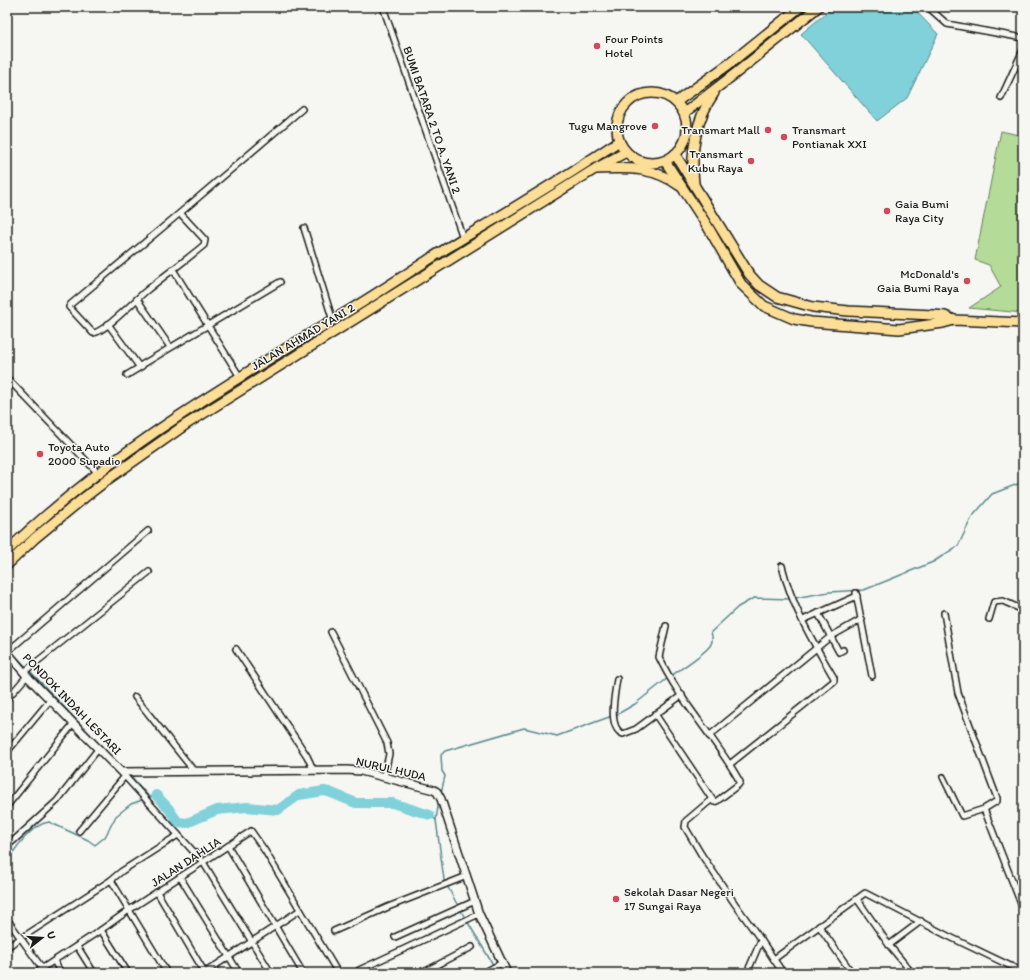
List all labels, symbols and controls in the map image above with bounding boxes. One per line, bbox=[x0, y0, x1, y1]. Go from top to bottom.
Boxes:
place label: Four Points Hotel bbox=[605, 32, 663, 60]
marker: Four Points Hotel bbox=[592, 41, 602, 51]
street label: BUMI BATARA 2 TO A. YANI 2 bbox=[400, 45, 464, 196]
place label: Tugu Mangrove bbox=[568, 119, 647, 133]
marker: Tugu Mangrove bbox=[650, 121, 660, 131]
place label: Transmart Mall bbox=[681, 123, 761, 137]
place label: Transmart Pontianak XXI bbox=[792, 123, 867, 151]
marker: Transmart Mall bbox=[763, 125, 773, 135]
marker: Transmart Pontianak XXI bbox=[779, 132, 789, 142]
place label: Transmart Kubu Raya bbox=[688, 147, 744, 175]
marker: Transmart Kubu Raya bbox=[746, 156, 756, 166]
place label: Gaia Bumi Raya City bbox=[895, 197, 949, 225]
marker: Gaia Bumi Raya City bbox=[882, 206, 892, 216]
place label: McDonald's Gaia Bumi Raya bbox=[877, 267, 960, 295]
marker: McDonald's Gaia Bumi Raya bbox=[962, 276, 972, 286]
street label: JALAN AHMAD YANI 2 bbox=[249, 300, 358, 373]
place label: Toyota Auto 2000 Supadio bbox=[48, 440, 120, 468]
marker: Toyota Auto 2000 Supadio bbox=[35, 449, 45, 459]
street label: PONDOK INDAH LESTARI bbox=[20, 650, 124, 758]
street label: NURUL HUDA bbox=[354, 754, 428, 784]
street label: JALAN DAHLIA bbox=[149, 834, 224, 890]
place label: Sekolah Dasar Negeri 17 Sungai Raya bbox=[624, 885, 734, 913]
marker: Sekolah Dasar Negeri 17 Sungai Raya bbox=[611, 894, 621, 904]
north arrow bbox=[22, 918, 62, 958]
text: U bbox=[44, 930, 58, 941]

